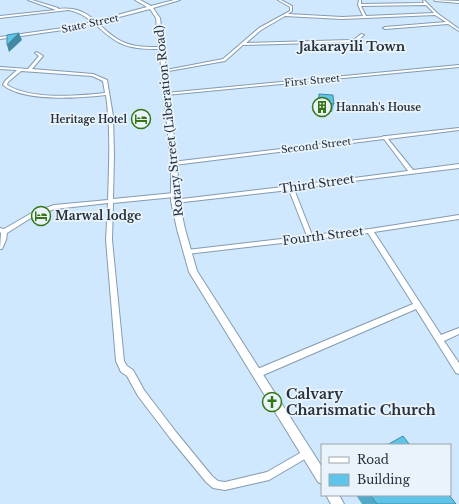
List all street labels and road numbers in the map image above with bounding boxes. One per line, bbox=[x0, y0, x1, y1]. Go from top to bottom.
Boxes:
street label: State Street bbox=[60, 11, 120, 36]
street label: Rotary Street (Liberation Road) bbox=[151, 25, 186, 218]
street label: First Street bbox=[284, 72, 341, 89]
street label: Second Street bbox=[280, 135, 352, 156]
street label: Third Street bbox=[279, 171, 356, 196]
street label: Fourth Street bbox=[282, 223, 365, 248]

